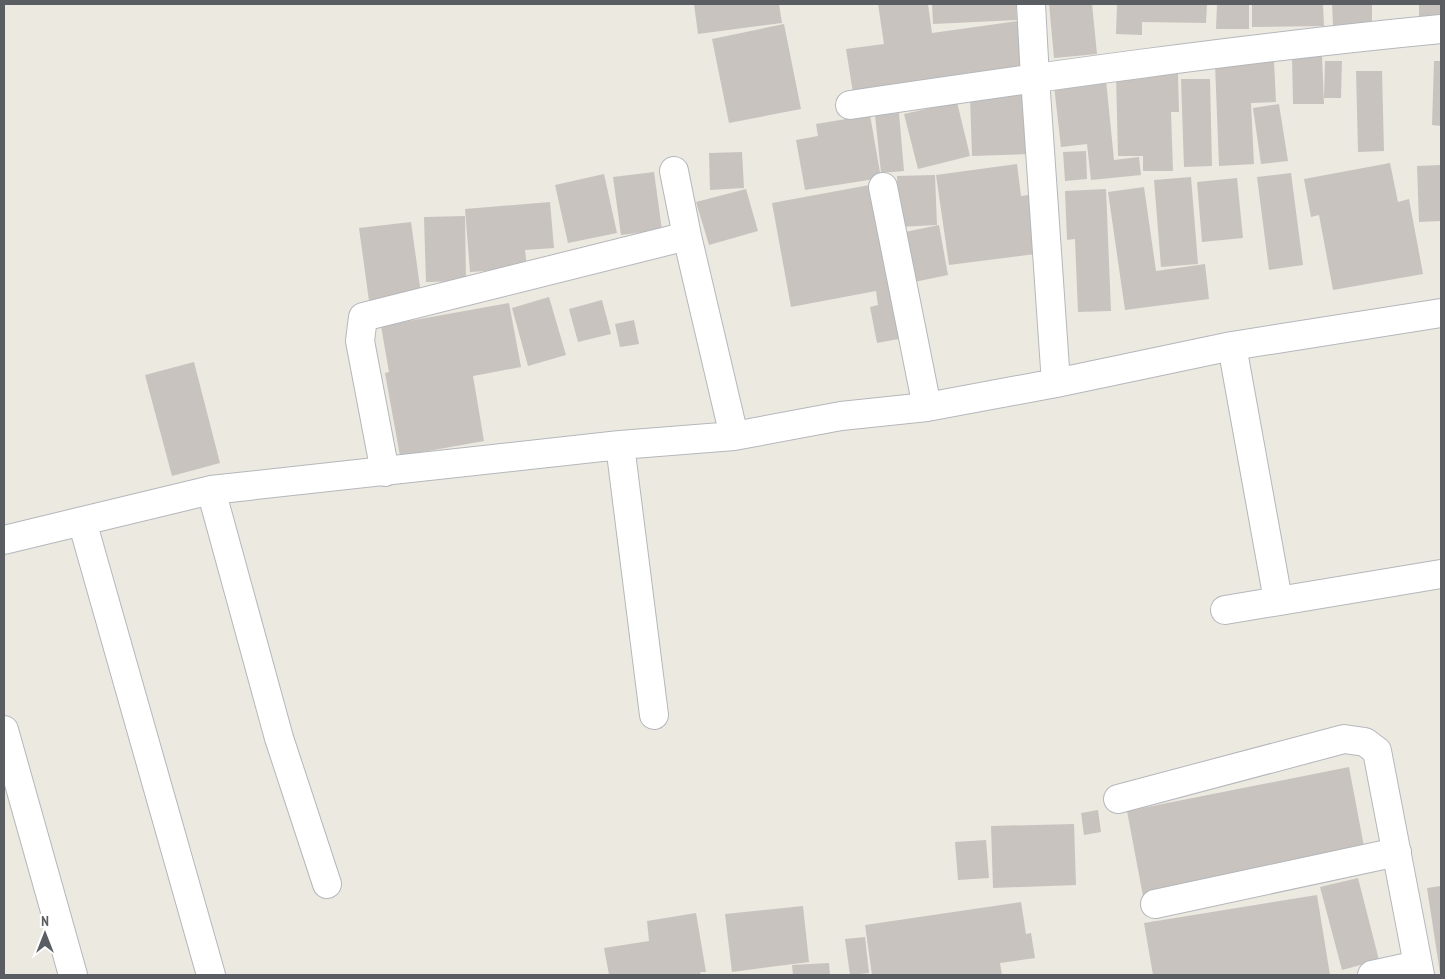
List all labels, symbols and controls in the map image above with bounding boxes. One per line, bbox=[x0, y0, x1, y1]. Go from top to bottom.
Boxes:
north arrow bbox=[20, 909, 70, 959]
text: N bbox=[41, 912, 49, 930]

